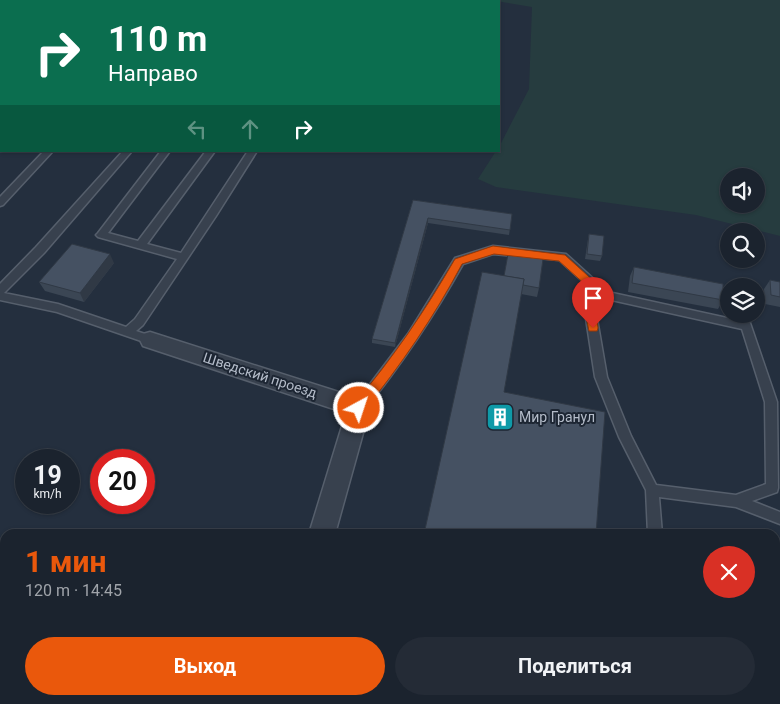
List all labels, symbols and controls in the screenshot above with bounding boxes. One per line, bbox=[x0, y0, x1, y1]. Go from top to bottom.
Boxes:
text: 110 m bbox=[108, 19, 207, 60]
icon: right bbox=[25, 20, 90, 85]
text: Направо bbox=[108, 61, 198, 86]
icon: left bbox=[183, 115, 211, 143]
icon: ahead bbox=[236, 115, 264, 143]
icon: right bbox=[289, 115, 317, 143]
map controls bbox=[720, 168, 765, 323]
button: sound bbox=[720, 168, 765, 213]
button: search bbox=[720, 223, 765, 268]
pin bbox=[572, 277, 614, 328]
button: layers bbox=[720, 278, 765, 323]
icon: arrive bbox=[579, 284, 607, 312]
street label: Шведский проезд bbox=[201, 349, 319, 401]
position arrow bbox=[332, 381, 384, 433]
building icon: Мир Гранул bbox=[485, 402, 515, 432]
place label: Мир Гранул bbox=[519, 409, 595, 425]
speed limit sign: 20 bbox=[90, 449, 155, 514]
text: 19 bbox=[33, 461, 62, 490]
text: km/h bbox=[33, 487, 62, 501]
text: 1 мин bbox=[25, 544, 106, 579]
button: close bbox=[703, 546, 755, 598]
text: 120 m · 14:45 bbox=[25, 581, 122, 600]
button: Выход bbox=[25, 637, 385, 695]
button: Поделиться bbox=[395, 637, 755, 695]

